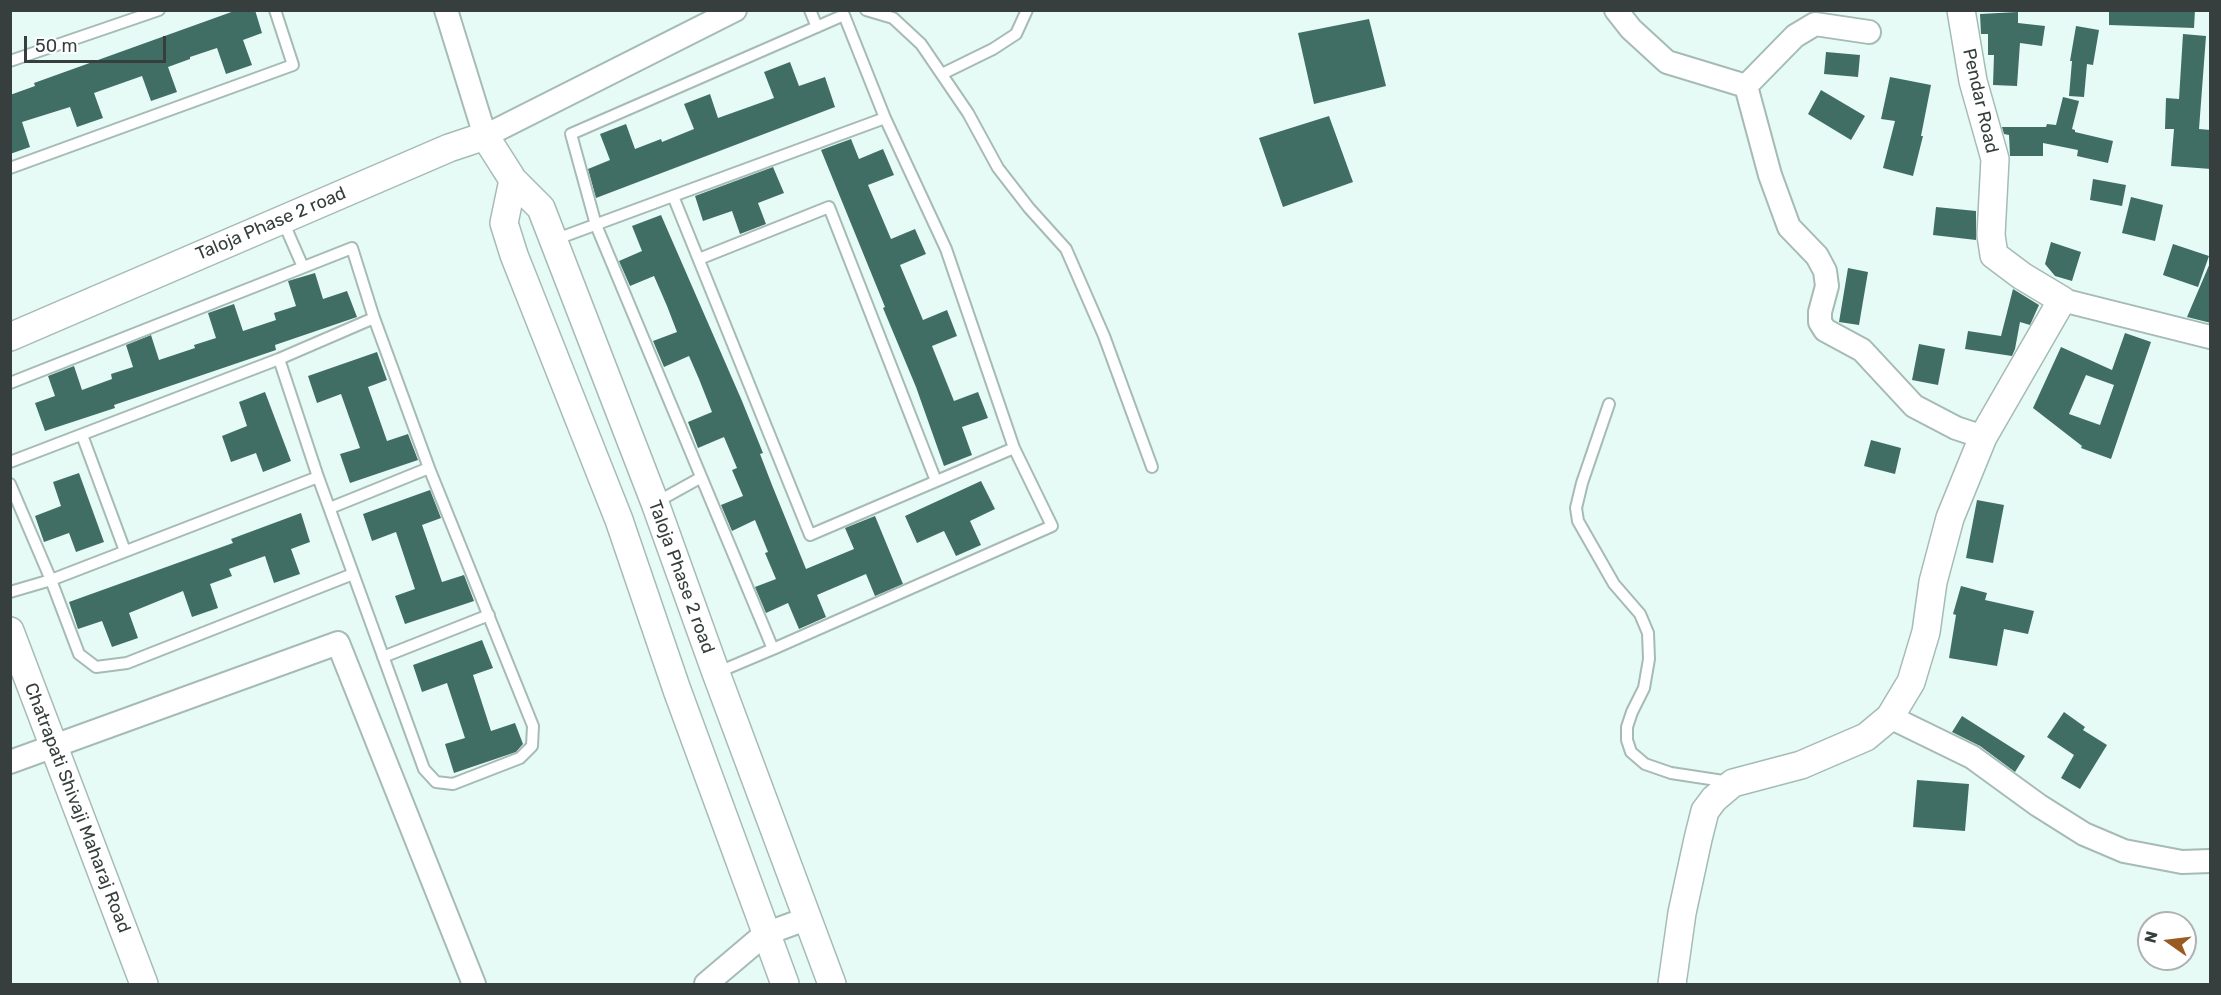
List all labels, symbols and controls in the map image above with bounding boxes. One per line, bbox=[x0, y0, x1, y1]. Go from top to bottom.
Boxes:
scale bar bbox=[27, 24, 170, 62]
text: 50 m bbox=[35, 35, 78, 57]
street label: Pendar Road bbox=[1957, 46, 2003, 156]
street label: Taloja Phase 2 road bbox=[193, 183, 349, 265]
street label: Taloja Phase 2 road bbox=[643, 498, 719, 656]
street label: Chatrapati Shivaji Maharaj Road bbox=[19, 680, 135, 936]
north arrow bbox=[2137, 911, 2197, 971]
text: N bbox=[2140, 929, 2162, 945]

